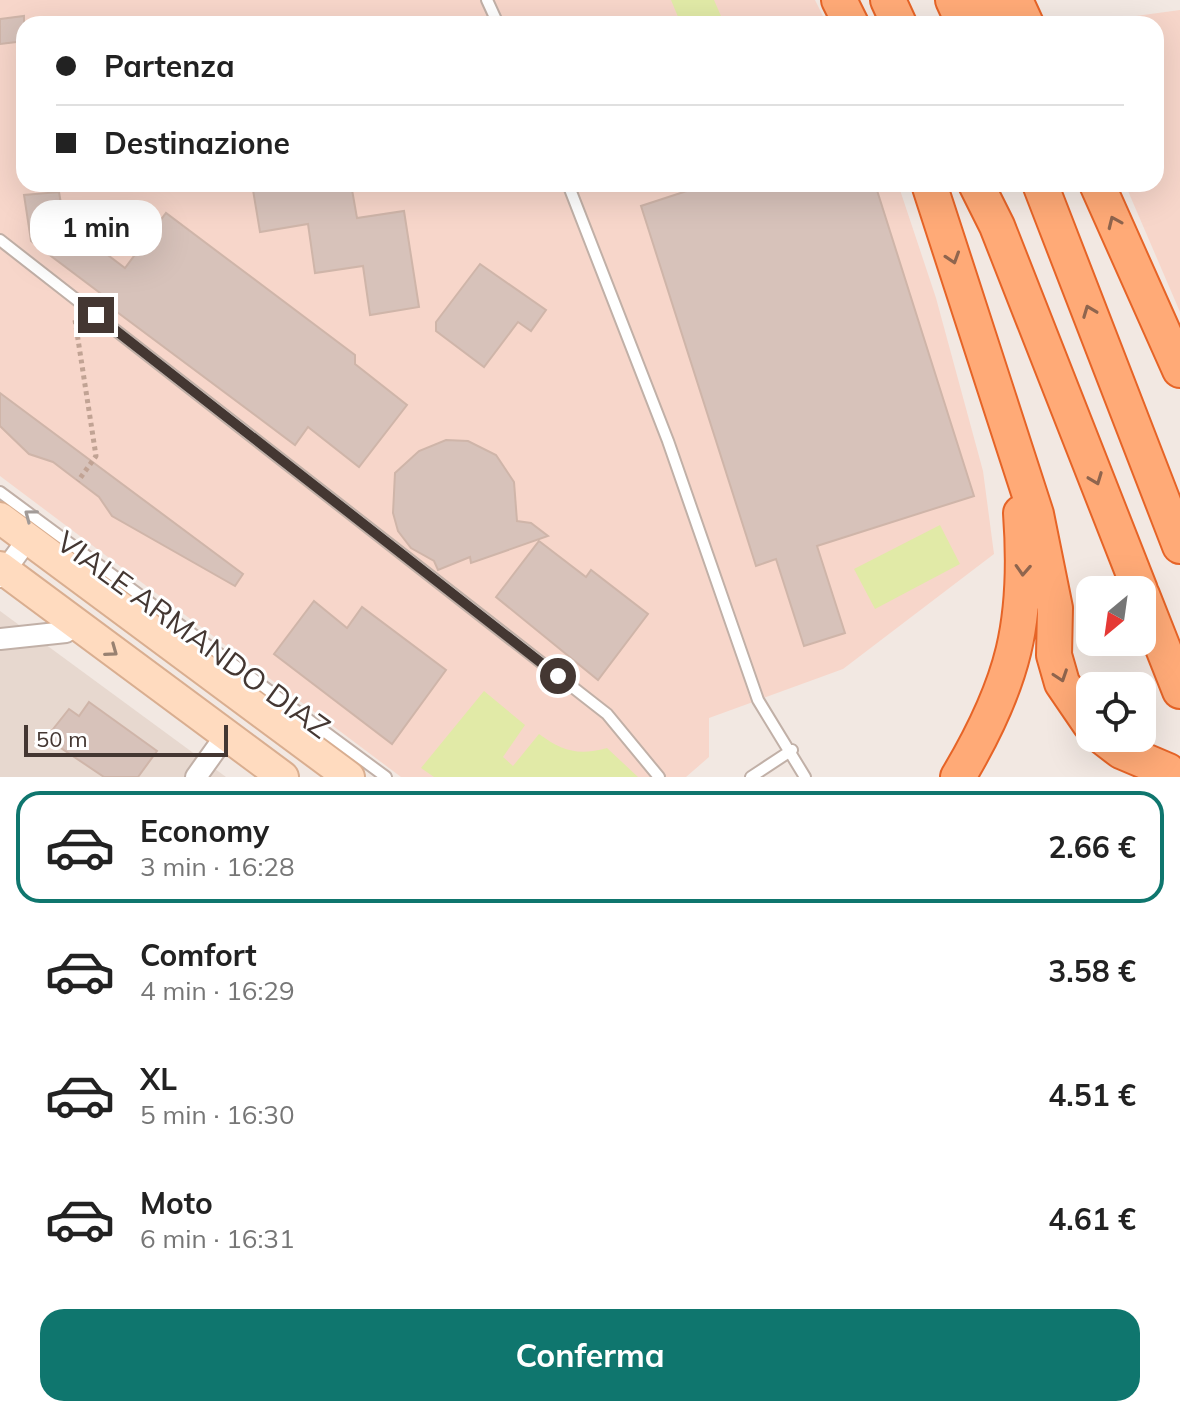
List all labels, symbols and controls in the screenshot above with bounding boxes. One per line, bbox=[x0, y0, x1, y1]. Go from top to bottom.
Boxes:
text: Partenza bbox=[104, 47, 235, 85]
text: Destinazione bbox=[104, 124, 290, 162]
callout: 1 min bbox=[30, 199, 162, 255]
text: 1 min bbox=[62, 211, 130, 244]
one-way arrow bbox=[1108, 216, 1124, 230]
one-way arrow bbox=[943, 251, 959, 265]
route end bbox=[78, 297, 114, 333]
one-way arrow bbox=[1082, 305, 1099, 319]
one-way arrow bbox=[1086, 471, 1103, 485]
one-way arrow bbox=[24, 510, 39, 524]
street label: VIALE ARMANDO DIAZ bbox=[49, 522, 338, 746]
one-way arrow bbox=[1015, 564, 1032, 577]
north arrow bbox=[1076, 576, 1156, 656]
map controls bbox=[1076, 576, 1156, 752]
one-way arrow bbox=[103, 641, 118, 655]
route start bbox=[540, 658, 576, 694]
one-way arrow bbox=[1051, 668, 1068, 682]
button: locate bbox=[1076, 672, 1156, 752]
scale bar bbox=[24, 721, 228, 757]
text: 50 m bbox=[36, 725, 87, 753]
icon: car bbox=[44, 811, 116, 883]
text: Economy bbox=[140, 812, 269, 850]
text: 2.66 € bbox=[1048, 828, 1136, 866]
text: 3 min · 16:28 bbox=[140, 850, 295, 883]
icon: car bbox=[44, 935, 116, 1007]
text: Comfort bbox=[140, 936, 257, 974]
text: 3.58 € bbox=[1048, 952, 1136, 990]
text: 4 min · 16:29 bbox=[140, 974, 295, 1007]
icon: car bbox=[44, 1059, 116, 1131]
text: XL bbox=[140, 1060, 177, 1098]
text: 4.51 € bbox=[1048, 1076, 1136, 1114]
text: 5 min · 16:30 bbox=[140, 1098, 295, 1131]
icon: car bbox=[44, 1183, 116, 1255]
text: Moto bbox=[140, 1184, 213, 1222]
text: 4.61 € bbox=[1048, 1200, 1136, 1238]
text: 6 min · 16:31 bbox=[140, 1222, 295, 1255]
button: Conferma bbox=[40, 1309, 1140, 1401]

